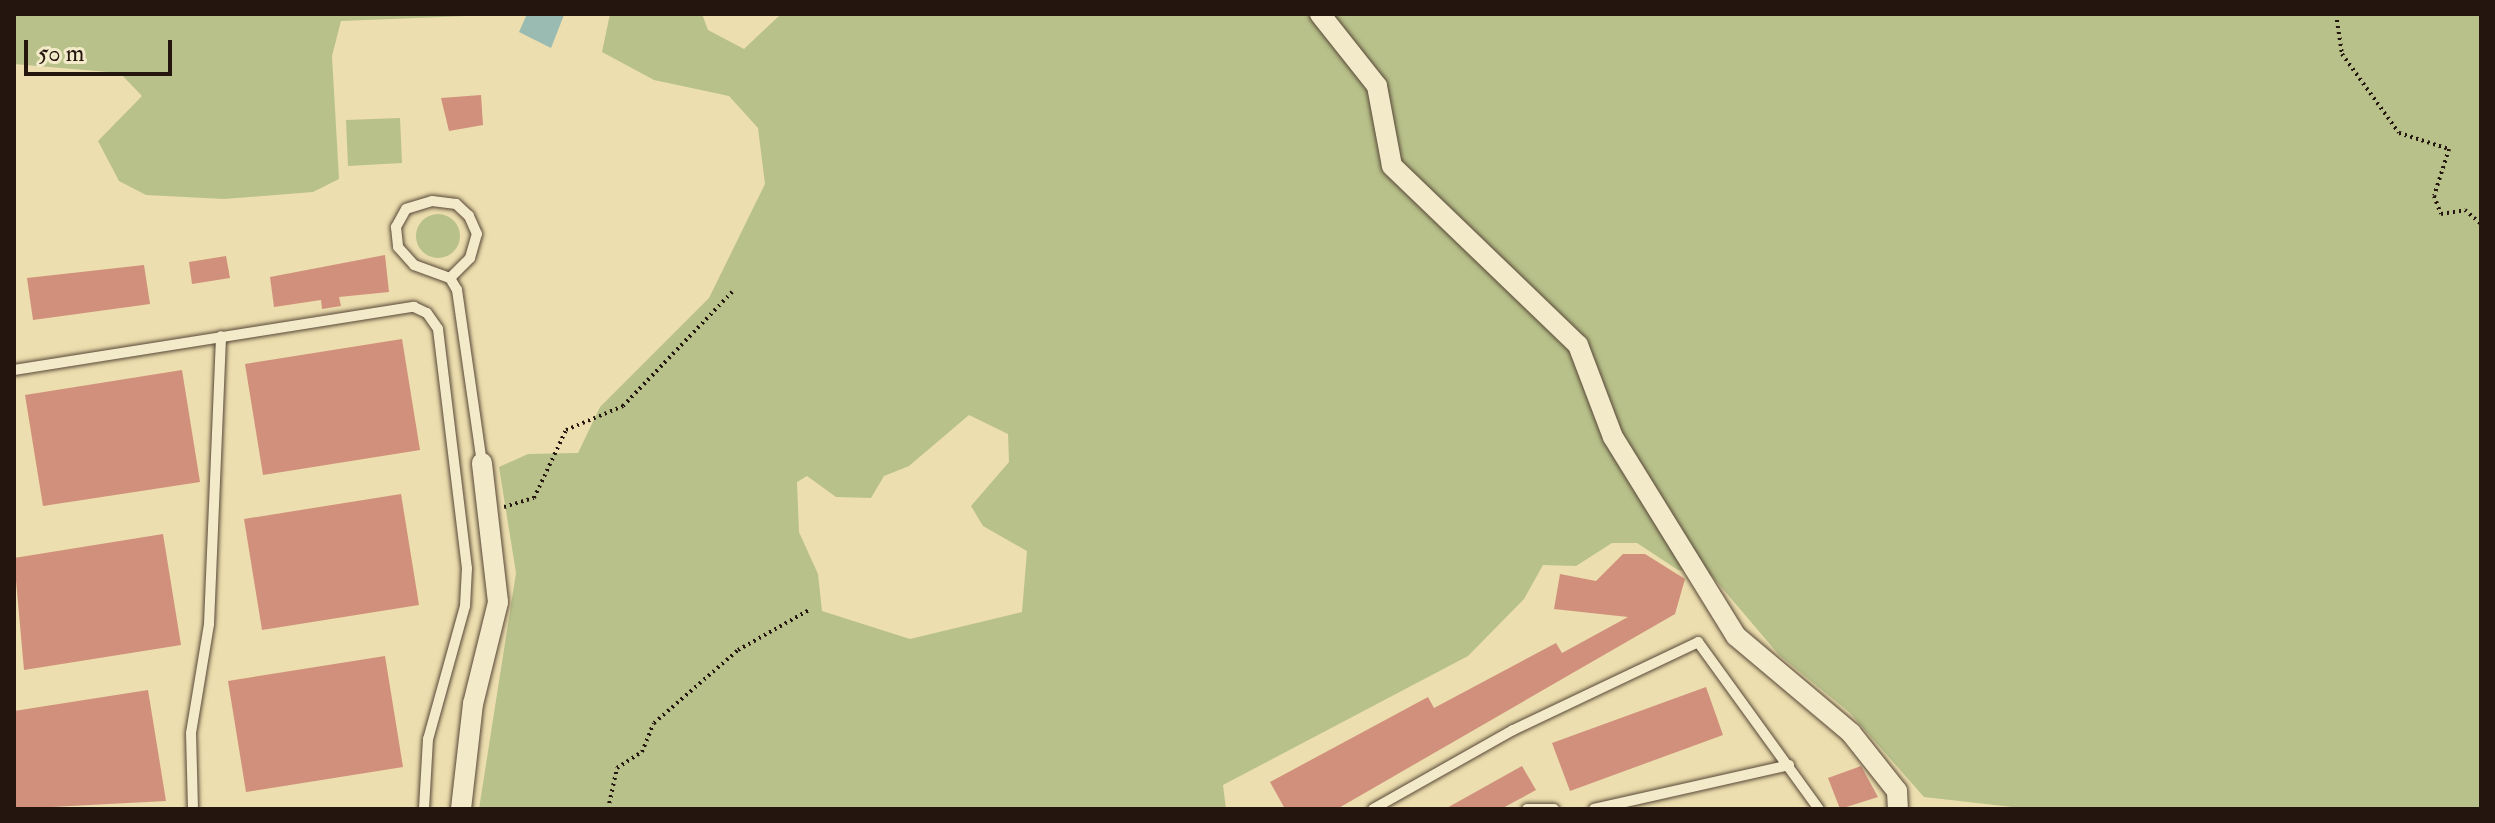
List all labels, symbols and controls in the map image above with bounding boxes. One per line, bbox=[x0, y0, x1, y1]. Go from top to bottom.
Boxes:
scale bar bbox=[28, 24, 176, 74]
text: 50 m bbox=[38, 38, 84, 69]

